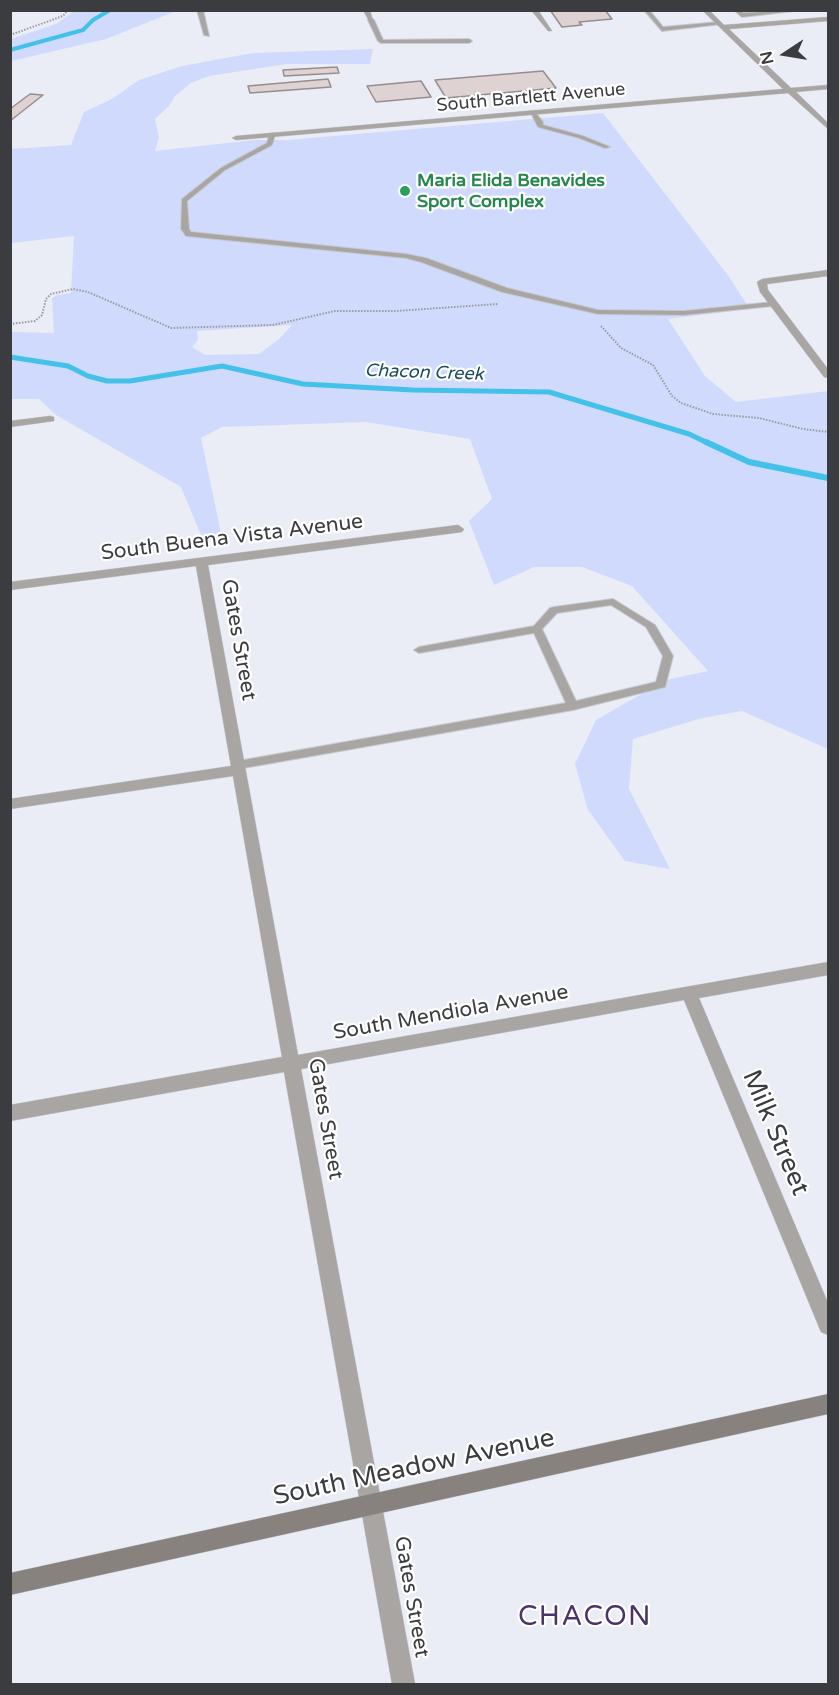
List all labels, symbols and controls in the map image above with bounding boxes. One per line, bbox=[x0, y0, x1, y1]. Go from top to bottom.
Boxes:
north arrow bbox=[755, 24, 815, 84]
text: N bbox=[756, 49, 779, 66]
street label: South Bartlett Avenue bbox=[436, 79, 626, 117]
place label: Maria Elida Benavides Sport Complex bbox=[417, 170, 605, 213]
marker: Maria Elida Benavides Sport Complex bbox=[398, 184, 412, 198]
water label: Chacon Creek bbox=[364, 360, 484, 386]
street label: South Buena Vista Avenue bbox=[99, 509, 365, 567]
street label: Gates Street bbox=[215, 577, 261, 703]
street label: South Mendiola Avenue bbox=[331, 980, 571, 1046]
street label: Gates Street bbox=[302, 1056, 348, 1182]
street label: Milk Street bbox=[735, 1066, 815, 1200]
street label: South Meadow Avenue bbox=[271, 1423, 557, 1513]
street label: Gates Street bbox=[388, 1534, 434, 1660]
district label: CHACON bbox=[518, 1601, 652, 1635]

